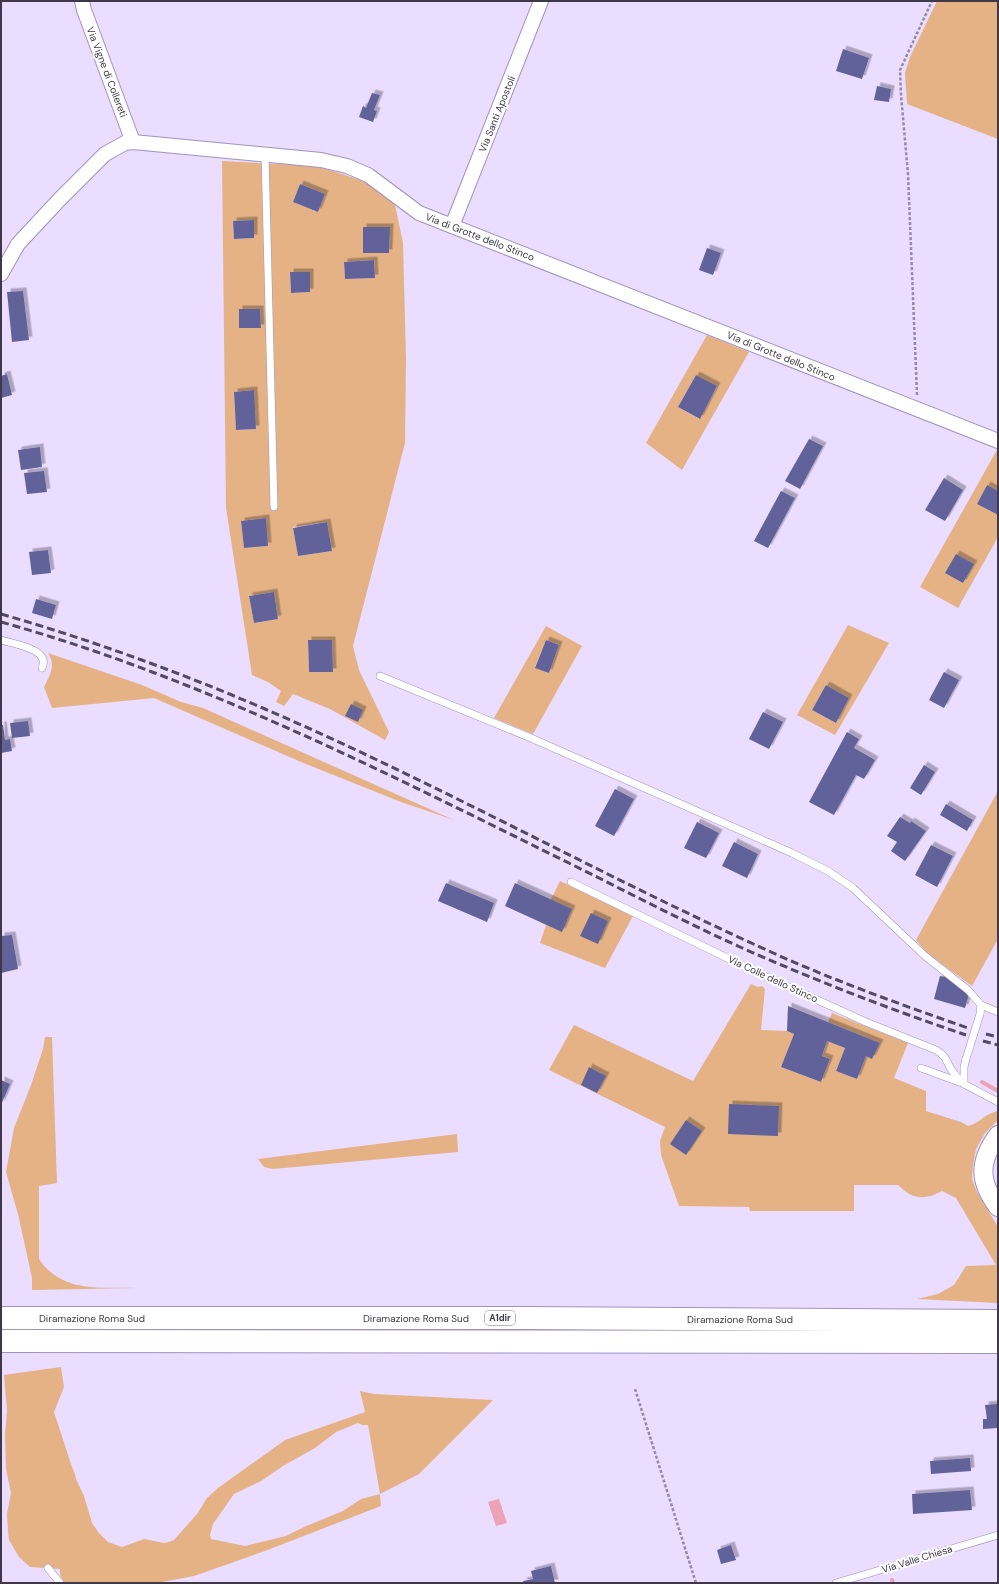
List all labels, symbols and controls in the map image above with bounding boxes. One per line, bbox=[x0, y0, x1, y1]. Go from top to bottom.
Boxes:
street label: Via Vigne di Collereti bbox=[84, 25, 130, 119]
street label: Via Santi Apostoli bbox=[476, 74, 518, 154]
street label: Via di Grotte dello Stinco bbox=[424, 210, 536, 264]
street label: Via di Grotte dello Stinco bbox=[725, 328, 837, 384]
street label: Via Colle dello Stinco bbox=[726, 952, 820, 1006]
road number: A1dir bbox=[485, 1311, 515, 1325]
street label: Diramazione Roma Sud bbox=[39, 1312, 145, 1325]
street label: Diramazione Roma Sud bbox=[363, 1312, 469, 1325]
street label: Diramazione Roma Sud bbox=[687, 1313, 793, 1326]
street label: Via Valle Chiesa bbox=[880, 1542, 954, 1576]

